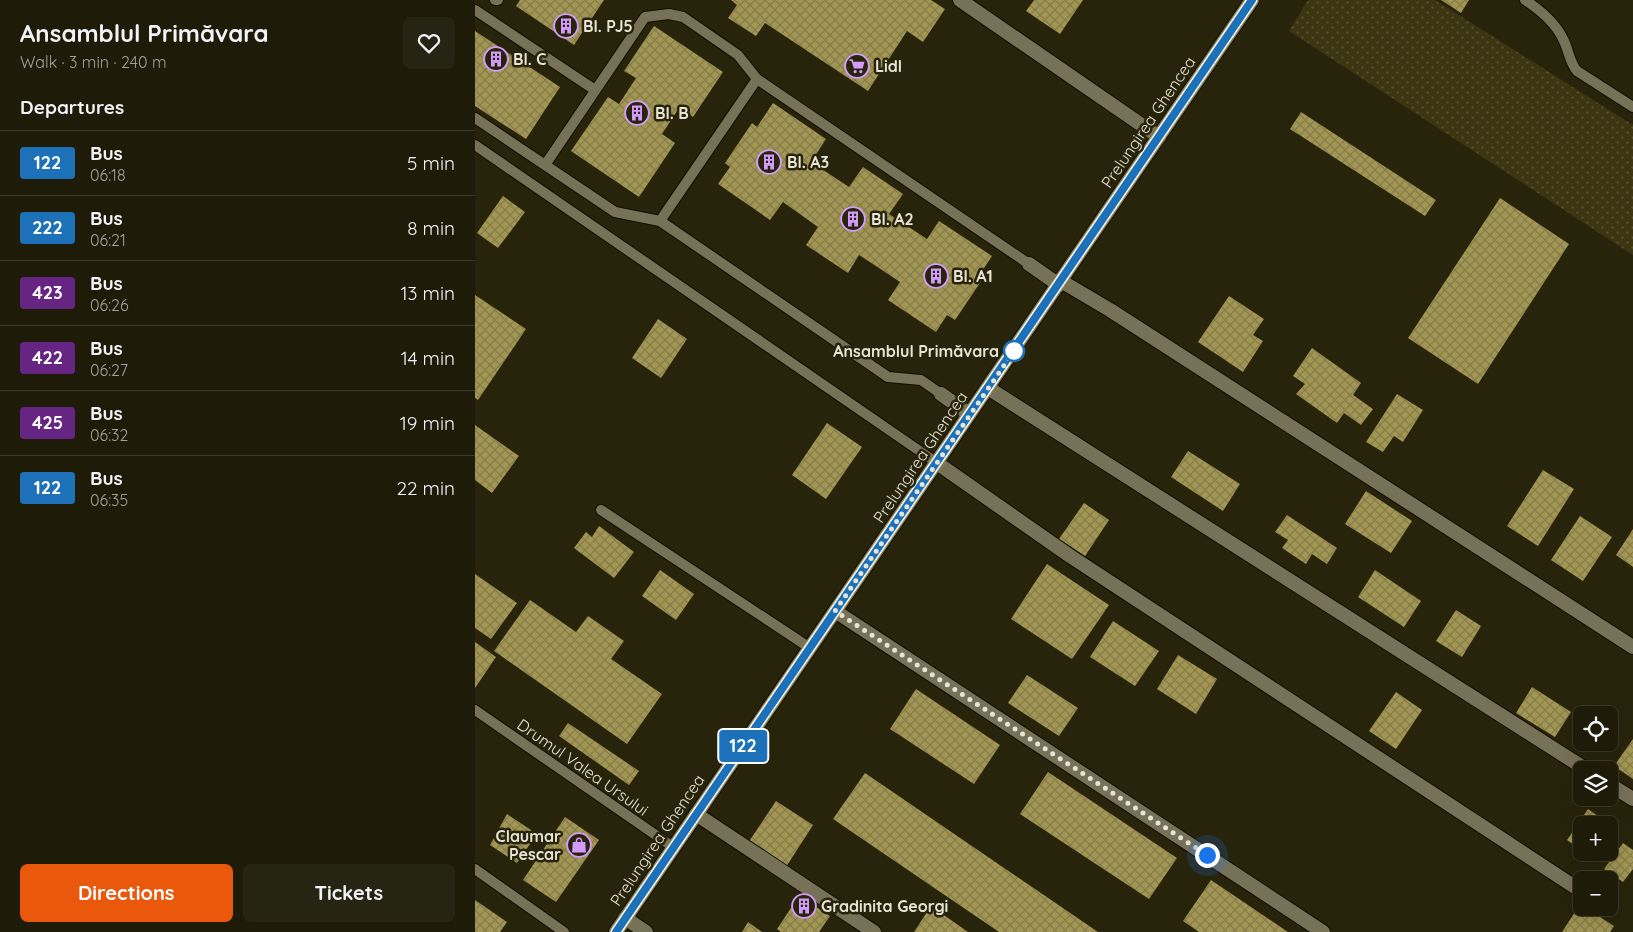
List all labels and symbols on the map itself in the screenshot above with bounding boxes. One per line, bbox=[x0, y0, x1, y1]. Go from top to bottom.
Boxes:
building icon: Bl. PJ5 bbox=[553, 13, 579, 39]
place label: Bl. PJ5 bbox=[583, 16, 633, 36]
building icon: Bl. C bbox=[483, 46, 509, 72]
place label: Bl. C bbox=[513, 49, 546, 69]
street label: Prelungirea Ghencea bbox=[1097, 52, 1199, 192]
supermarket icon: Lidl bbox=[844, 53, 870, 79]
place label: Lidl bbox=[875, 56, 902, 76]
building icon: Bl. B bbox=[624, 100, 650, 126]
place label: Bl. B bbox=[655, 103, 689, 123]
building icon: Bl. A3 bbox=[756, 149, 782, 175]
place label: Bl. A3 bbox=[787, 152, 829, 172]
building icon: Bl. A2 bbox=[840, 206, 866, 232]
place label: Bl. A2 bbox=[871, 209, 914, 229]
building icon: Bl. A1 bbox=[923, 263, 949, 289]
place label: Bl. A1 bbox=[953, 266, 993, 286]
marker: Ansamblul Primăvara bbox=[1003, 340, 1025, 362]
place label: Ansamblul Primăvara bbox=[833, 341, 999, 361]
street label: Prelungirea Ghencea bbox=[869, 387, 971, 527]
street label: Drumul Valea Ursului bbox=[514, 714, 652, 820]
line badge: 122 bbox=[714, 730, 772, 762]
street label: Prelungirea Ghencea bbox=[606, 770, 708, 910]
place label: Claumar Pescar bbox=[496, 826, 561, 864]
shop icon: Claumar Pescar bbox=[566, 832, 592, 858]
your location bbox=[1195, 843, 1220, 868]
building icon: Gradinita Georgi bbox=[791, 893, 817, 919]
place label: Gradinita Georgi bbox=[821, 896, 948, 916]

